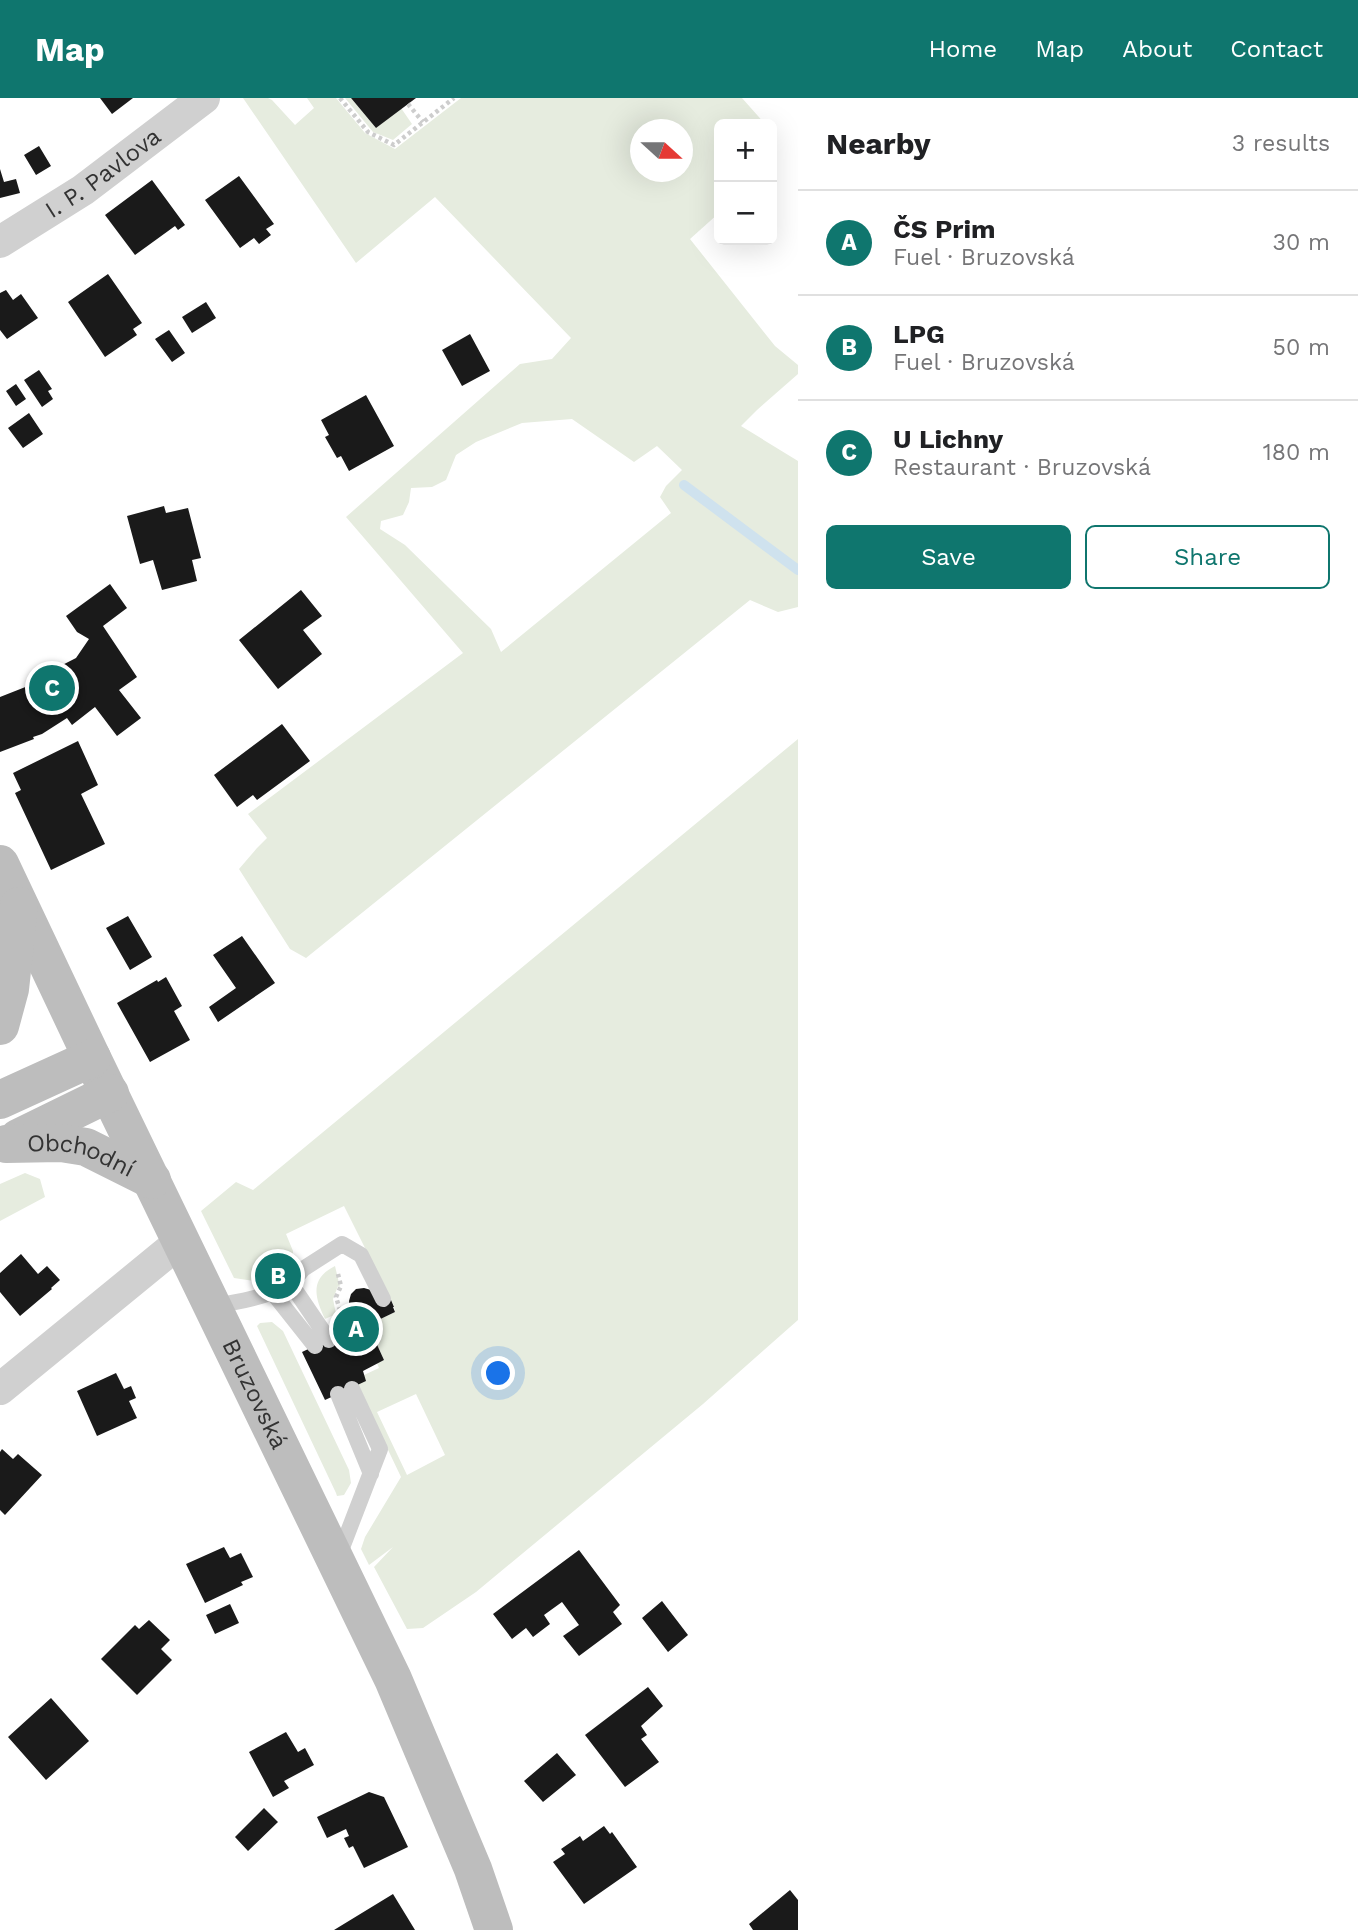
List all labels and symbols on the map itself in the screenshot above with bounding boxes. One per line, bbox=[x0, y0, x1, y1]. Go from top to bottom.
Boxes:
north arrow bbox=[630, 119, 693, 182]
street label: I. P. Pavlova bbox=[40, 122, 166, 224]
pin: C bbox=[29, 662, 75, 714]
street label: Obchodní bbox=[27, 1129, 139, 1183]
pin: B bbox=[255, 1250, 301, 1302]
pin: A bbox=[333, 1303, 379, 1355]
street label: Bruzovská bbox=[216, 1334, 293, 1454]
your location bbox=[481, 1356, 515, 1390]

